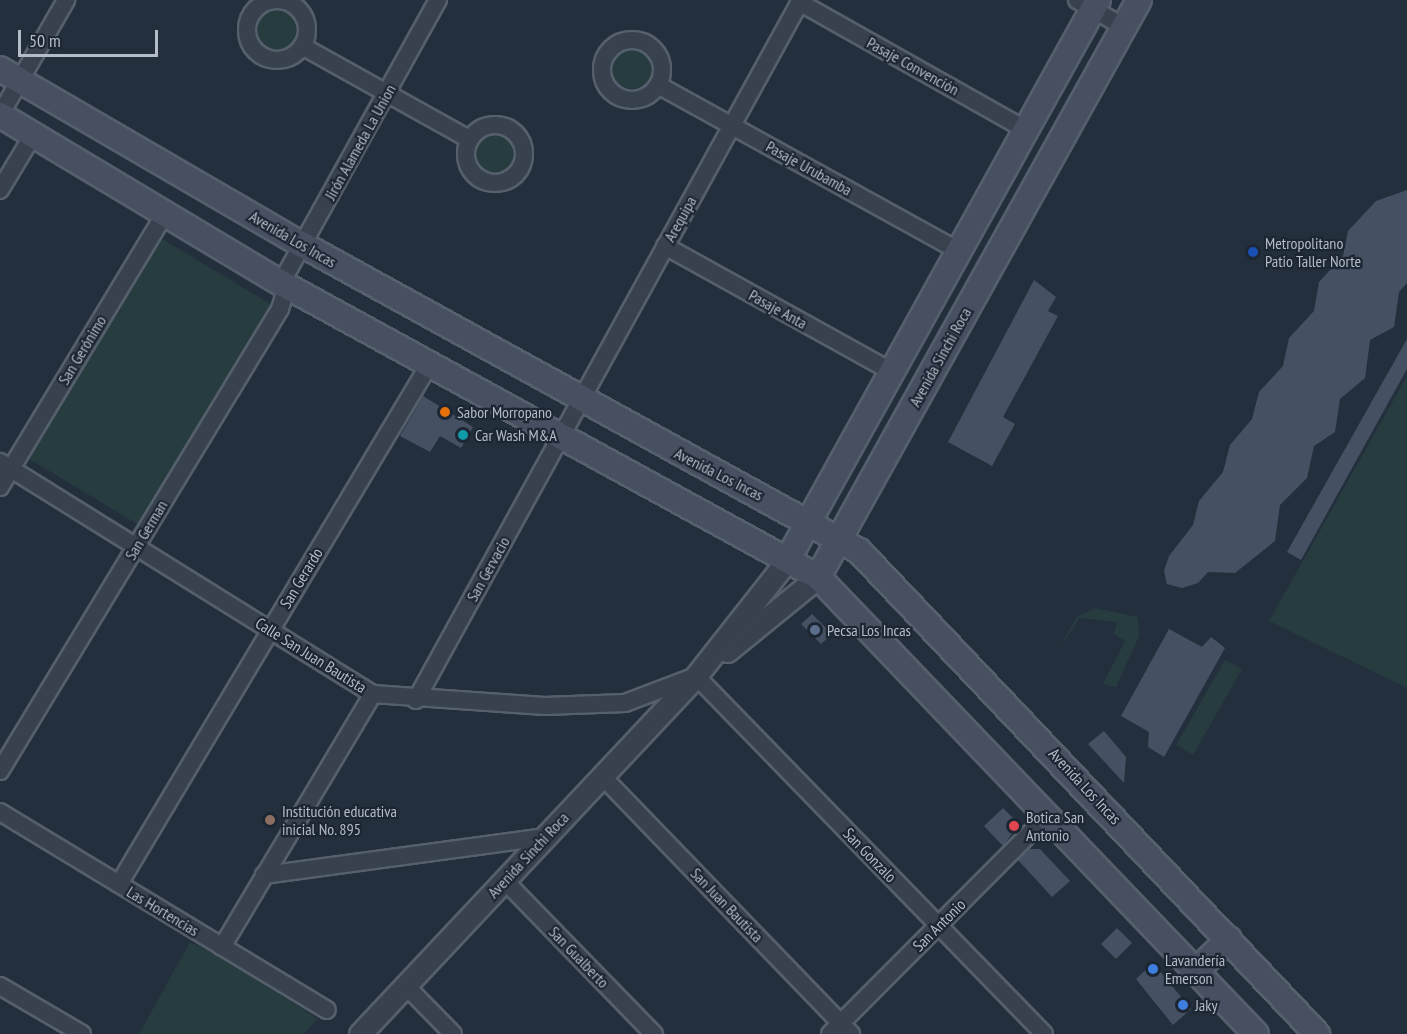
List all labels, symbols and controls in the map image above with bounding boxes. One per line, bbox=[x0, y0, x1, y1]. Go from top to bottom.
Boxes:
scale bar bbox=[21, 18, 160, 56]
text: 50 m bbox=[29, 29, 61, 52]
street label: Pasaje Convención bbox=[864, 33, 962, 99]
street label: Jirón Alameda La Union bbox=[320, 81, 400, 203]
street label: Pasaje Urubamba bbox=[763, 137, 855, 199]
street label: Arequipa bbox=[660, 193, 700, 245]
street label: Avenida Los Incas bbox=[246, 206, 340, 272]
place label: Metropolitano Patio Taller Norte bbox=[1265, 233, 1362, 271]
marker: Metropolitano Patio Taller Norte bbox=[1246, 245, 1260, 259]
street label: Pasaje Anta bbox=[745, 285, 811, 333]
street label: Avenida Sinchi Roca bbox=[905, 304, 975, 410]
street label: San Gerónimo bbox=[54, 312, 110, 388]
place label: Sabor Morropano bbox=[457, 402, 552, 422]
marker: Sabor Morropano bbox=[438, 405, 452, 419]
place label: Car Wash M&A bbox=[475, 425, 557, 445]
marker: Car Wash M&A bbox=[456, 428, 470, 442]
street label: Avenida Los Incas bbox=[671, 443, 767, 505]
street label: San German bbox=[121, 497, 171, 563]
street label: San Gervacio bbox=[462, 533, 514, 605]
street label: San Gerardo bbox=[275, 544, 327, 612]
street label: Calle San Juan Bautista bbox=[252, 613, 370, 697]
place label: Pecsa Los Incas bbox=[827, 620, 911, 640]
marker: Pecsa Los Incas bbox=[808, 623, 822, 637]
street label: Avenida Los Incas bbox=[1045, 744, 1125, 828]
place label: Institución educativa inicial No. 895 bbox=[282, 801, 397, 839]
place label: Botica San Antonio bbox=[1026, 807, 1084, 845]
street label: Avenida Sinchi Roca bbox=[483, 808, 573, 902]
marker: Institución educativa inicial No. 895 bbox=[263, 813, 277, 827]
marker: Botica San Antonio bbox=[1007, 819, 1021, 833]
street label: San Gonzalo bbox=[839, 824, 901, 886]
street label: San Juan Bautista bbox=[687, 864, 767, 946]
street label: Las Hortencias bbox=[123, 882, 203, 940]
street label: San Antonio bbox=[909, 895, 969, 955]
street label: San Gualberto bbox=[545, 922, 613, 992]
place label: Lavandería Emerson bbox=[1165, 950, 1225, 988]
marker: Lavandería Emerson bbox=[1146, 962, 1160, 976]
place label: Jaky bbox=[1195, 995, 1217, 1015]
marker: Jaky bbox=[1176, 998, 1190, 1012]

